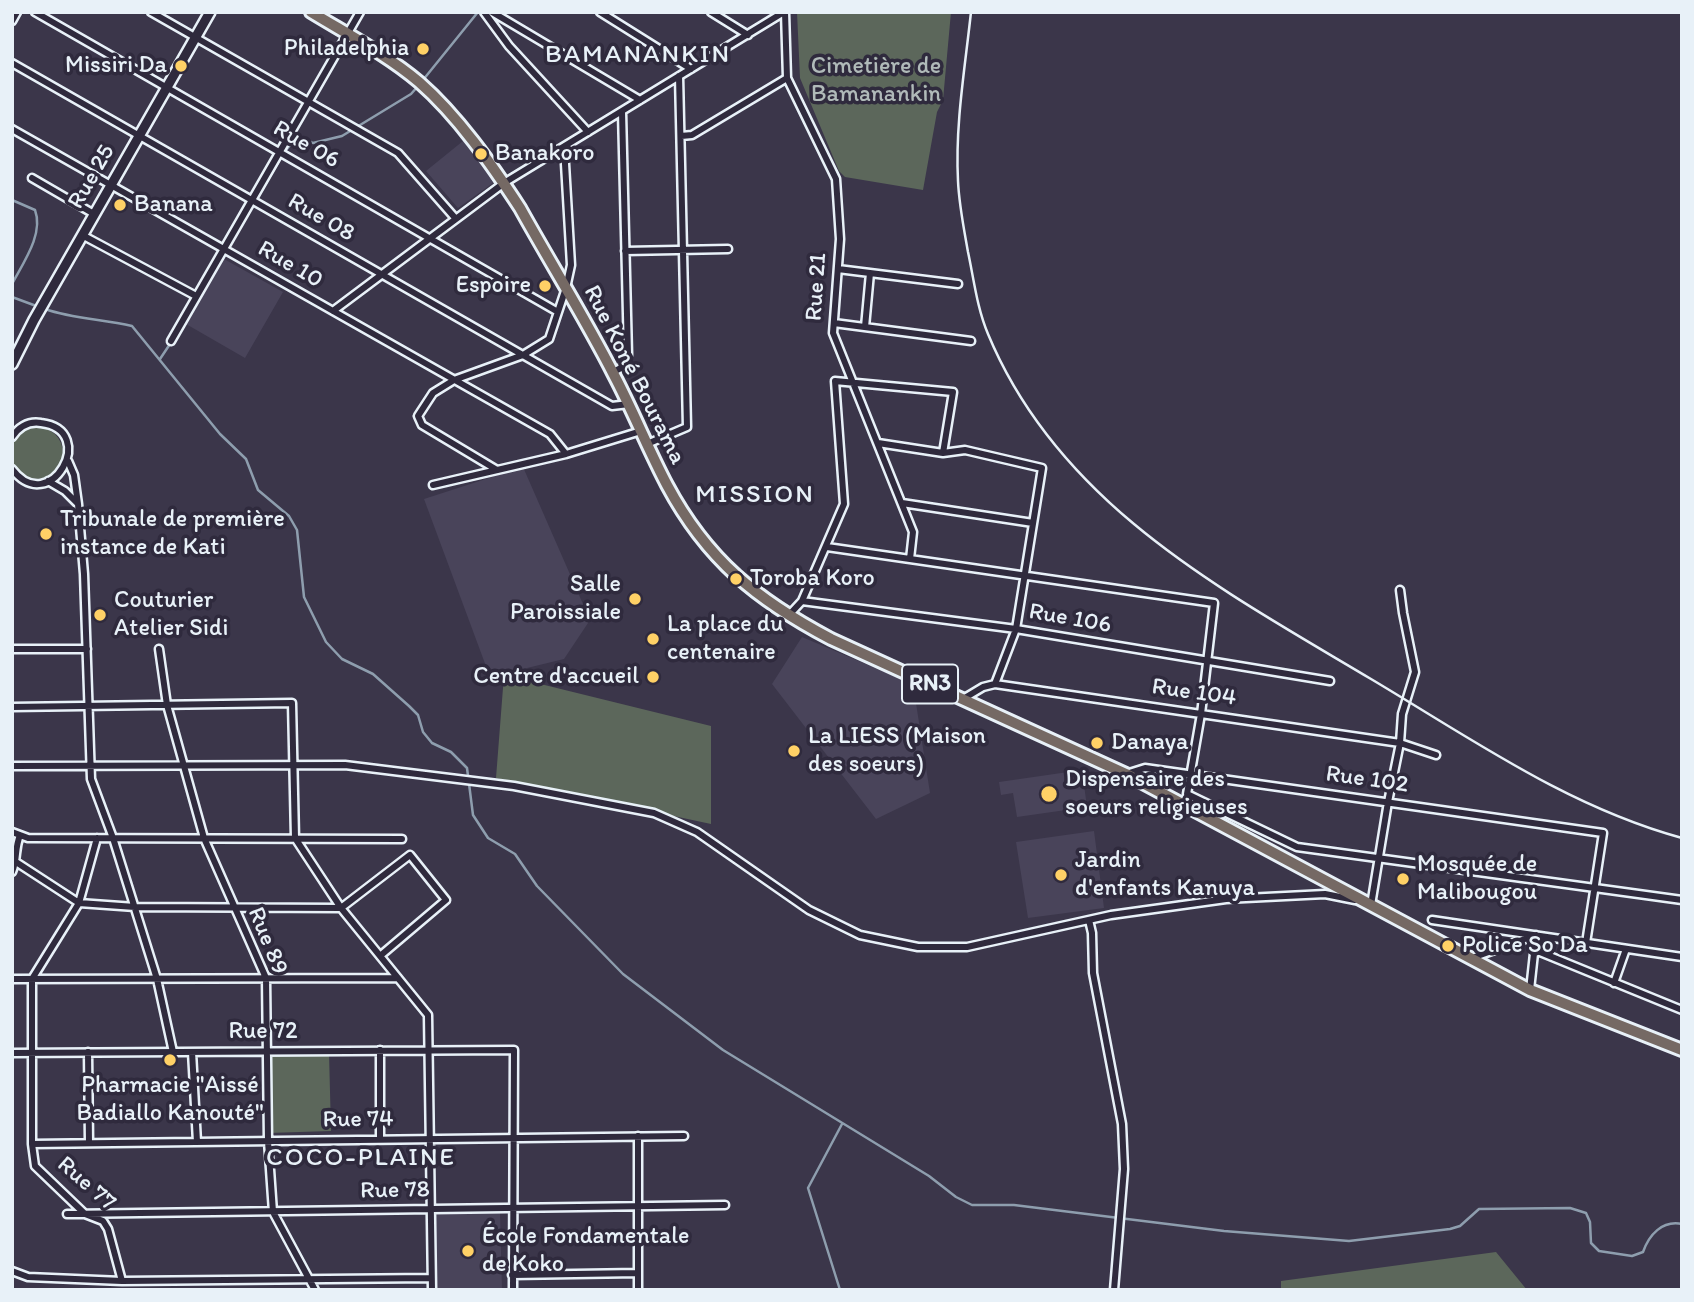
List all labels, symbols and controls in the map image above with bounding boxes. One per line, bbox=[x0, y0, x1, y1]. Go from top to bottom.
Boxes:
place label: Philadelphia bbox=[284, 35, 409, 63]
district label: BAMANANKIN bbox=[546, 39, 730, 71]
marker: Philadelphia bbox=[415, 41, 431, 57]
place label: Missiri Da bbox=[65, 52, 167, 80]
park label: Cimetière de Bamanankin bbox=[811, 53, 941, 109]
marker: Missiri Da bbox=[173, 58, 189, 74]
street label: Rue 06 bbox=[268, 115, 344, 175]
street label: Rue 25 bbox=[62, 140, 122, 214]
place label: Banakoro bbox=[495, 140, 595, 168]
marker: Banakoro bbox=[473, 146, 489, 162]
street label: Rue 08 bbox=[282, 187, 360, 249]
place label: Banana bbox=[134, 191, 213, 219]
marker: Banana bbox=[112, 197, 128, 213]
street label: Rue 10 bbox=[252, 235, 328, 295]
street label: Rue 21 bbox=[800, 252, 834, 322]
place label: Espoire bbox=[456, 272, 531, 300]
marker: Espoire bbox=[537, 278, 553, 294]
street label: Rue Koné Bourama bbox=[576, 281, 692, 469]
district label: MISSION bbox=[698, 479, 812, 511]
place label: Tribunale de première instance de Kati bbox=[60, 506, 285, 562]
marker: Tribunale de première instance de Kati bbox=[38, 526, 54, 542]
place label: Toroba Koro bbox=[750, 565, 875, 593]
place label: Salle Paroissiale bbox=[510, 571, 621, 627]
marker: Toroba Koro bbox=[728, 571, 744, 587]
place label: Couturier Atelier Sidi bbox=[114, 587, 228, 643]
marker: Salle Paroissiale bbox=[627, 591, 643, 607]
street label: Rue 106 bbox=[1027, 598, 1113, 640]
marker: Couturier Atelier Sidi bbox=[92, 607, 108, 623]
place label: La place du centenaire bbox=[667, 611, 784, 667]
marker: La place du centenaire bbox=[645, 631, 661, 647]
place label: Centre d'accueil bbox=[473, 663, 639, 691]
road number: RN3 bbox=[902, 664, 958, 704]
marker: Centre d'accueil bbox=[645, 669, 661, 685]
street label: Rue 104 bbox=[1150, 673, 1238, 713]
place label: La LIESS (Maison des soeurs) bbox=[808, 723, 986, 779]
place label: Danaya bbox=[1111, 729, 1188, 757]
marker: Danaya bbox=[1089, 735, 1105, 751]
marker: La LIESS (Maison des soeurs) bbox=[786, 743, 802, 759]
street label: Rue 102 bbox=[1324, 760, 1410, 800]
place label: Dispensaire des soeurs religieuses bbox=[1065, 766, 1248, 822]
marker: Dispensaire des soeurs religieuses bbox=[1039, 784, 1059, 804]
place label: Jardin d'enfants Kanuya bbox=[1075, 847, 1255, 903]
place label: Mosquée de Malibougou bbox=[1417, 851, 1537, 907]
marker: Jardin d'enfants Kanuya bbox=[1053, 867, 1069, 883]
marker: Mosquée de Malibougou bbox=[1395, 871, 1411, 887]
street label: Rue 89 bbox=[240, 903, 294, 979]
place label: Police So Da bbox=[1462, 932, 1588, 960]
marker: Police So Da bbox=[1440, 938, 1456, 954]
street label: Rue 72 bbox=[228, 1018, 298, 1046]
marker: Pharmacie "Aissé Badiallo Kanouté" bbox=[162, 1052, 178, 1068]
place label: Pharmacie "Aissé Badiallo Kanouté" bbox=[76, 1072, 264, 1128]
street label: Rue 74 bbox=[322, 1105, 394, 1135]
district label: COCO-PLAINE bbox=[267, 1142, 455, 1174]
street label: Rue 77 bbox=[51, 1151, 121, 1217]
street label: Rue 78 bbox=[360, 1176, 430, 1206]
place label: École Fondamentale de Koko bbox=[482, 1223, 689, 1279]
marker: École Fondamentale de Koko bbox=[460, 1243, 476, 1259]

